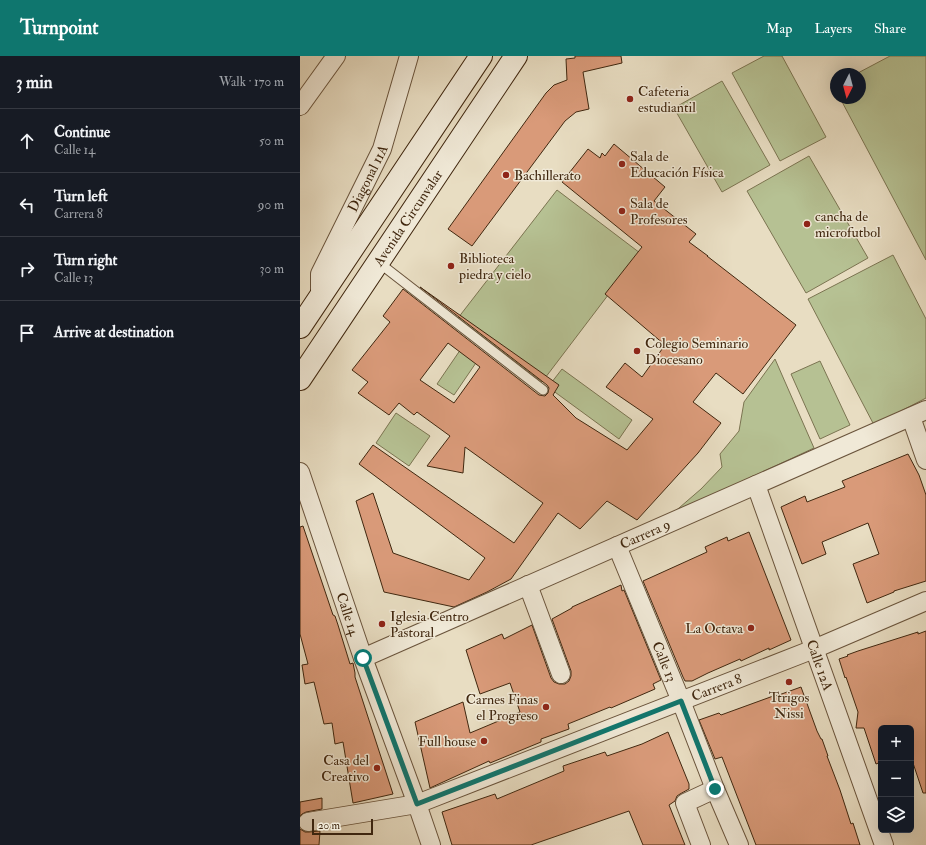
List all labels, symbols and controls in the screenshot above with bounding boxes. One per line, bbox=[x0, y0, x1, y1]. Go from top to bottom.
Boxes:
text: Turnpoint bbox=[20, 16, 98, 40]
text: Map bbox=[766, 20, 792, 37]
text: Layers bbox=[814, 20, 852, 37]
text: Share bbox=[874, 20, 906, 37]
north arrow bbox=[830, 68, 866, 104]
text: 3 min bbox=[16, 72, 53, 93]
text: Walk · 170 m bbox=[219, 74, 284, 90]
place label: Cafeteria estudiantil bbox=[638, 83, 696, 116]
marker: Cafeteria estudiantil bbox=[625, 94, 635, 104]
text: Continue bbox=[54, 123, 110, 142]
icon: ahead bbox=[16, 130, 38, 152]
text: 50 m bbox=[259, 133, 284, 149]
text: Calle 14 bbox=[54, 142, 95, 158]
street label: Diagonal 11A bbox=[344, 142, 391, 215]
place label: Sala de Educación Física bbox=[630, 148, 724, 181]
marker: Sala de Educación Física bbox=[617, 159, 627, 169]
street label: Avenida Circunvalar bbox=[369, 166, 447, 270]
place label: Bachillerato bbox=[514, 167, 581, 184]
marker: Bachillerato bbox=[501, 170, 511, 180]
text: Turn left bbox=[54, 187, 108, 206]
icon: left bbox=[16, 194, 38, 216]
place label: Sala de Profesores bbox=[630, 195, 688, 228]
text: 90 m bbox=[258, 197, 284, 213]
text: Carrera 8 bbox=[54, 206, 103, 222]
marker: Sala de Profesores bbox=[617, 206, 627, 216]
place label: cancha de microfutbol bbox=[815, 208, 881, 241]
marker: cancha de microfutbol bbox=[802, 219, 812, 229]
place label: Biblioteca piedra y cielo bbox=[458, 250, 531, 284]
text: Turn right bbox=[54, 251, 117, 270]
icon: right bbox=[16, 258, 38, 280]
text: 30 m bbox=[260, 261, 284, 277]
marker: Biblioteca piedra y cielo bbox=[446, 261, 456, 271]
text: Calle 13 bbox=[54, 270, 93, 286]
icon: arrive bbox=[16, 322, 38, 344]
text: Arrive at destination bbox=[54, 323, 174, 342]
place label: Colegio Seminario Diocesano bbox=[645, 335, 749, 368]
marker: Colegio Seminario Diocesano bbox=[632, 346, 642, 356]
street label: Carrera 9 bbox=[617, 515, 673, 552]
street label: Calle 14 bbox=[333, 590, 364, 639]
place label: Iglesia Centro Pastoral bbox=[390, 608, 469, 641]
marker: Iglesia Centro Pastoral bbox=[377, 619, 387, 629]
place label: La Octava bbox=[685, 620, 743, 637]
marker: La Octava bbox=[746, 623, 756, 633]
street label: Calle 12A bbox=[803, 637, 837, 693]
street label: Calle 13 bbox=[649, 639, 681, 684]
route start bbox=[354, 649, 372, 667]
street label: Carrera 8 bbox=[689, 669, 745, 705]
marker: Ttrigos Nissi bbox=[784, 677, 794, 687]
place label: Ttrigos Nissi bbox=[769, 689, 809, 722]
place label: Carnes Finas el Progreso bbox=[466, 691, 538, 724]
marker: Carnes Finas el Progreso bbox=[541, 702, 551, 712]
map controls bbox=[878, 725, 914, 833]
button: + bbox=[878, 725, 914, 761]
place label: Full house bbox=[418, 733, 476, 750]
marker: Full house bbox=[479, 736, 489, 746]
place label: Casa del Creativo bbox=[321, 752, 369, 785]
button: − bbox=[878, 761, 914, 797]
marker: Casa del Creativo bbox=[372, 763, 382, 773]
route end bbox=[706, 780, 724, 798]
button: layers bbox=[878, 797, 914, 833]
scale bar bbox=[312, 817, 373, 836]
text: 20 m bbox=[318, 819, 340, 832]

